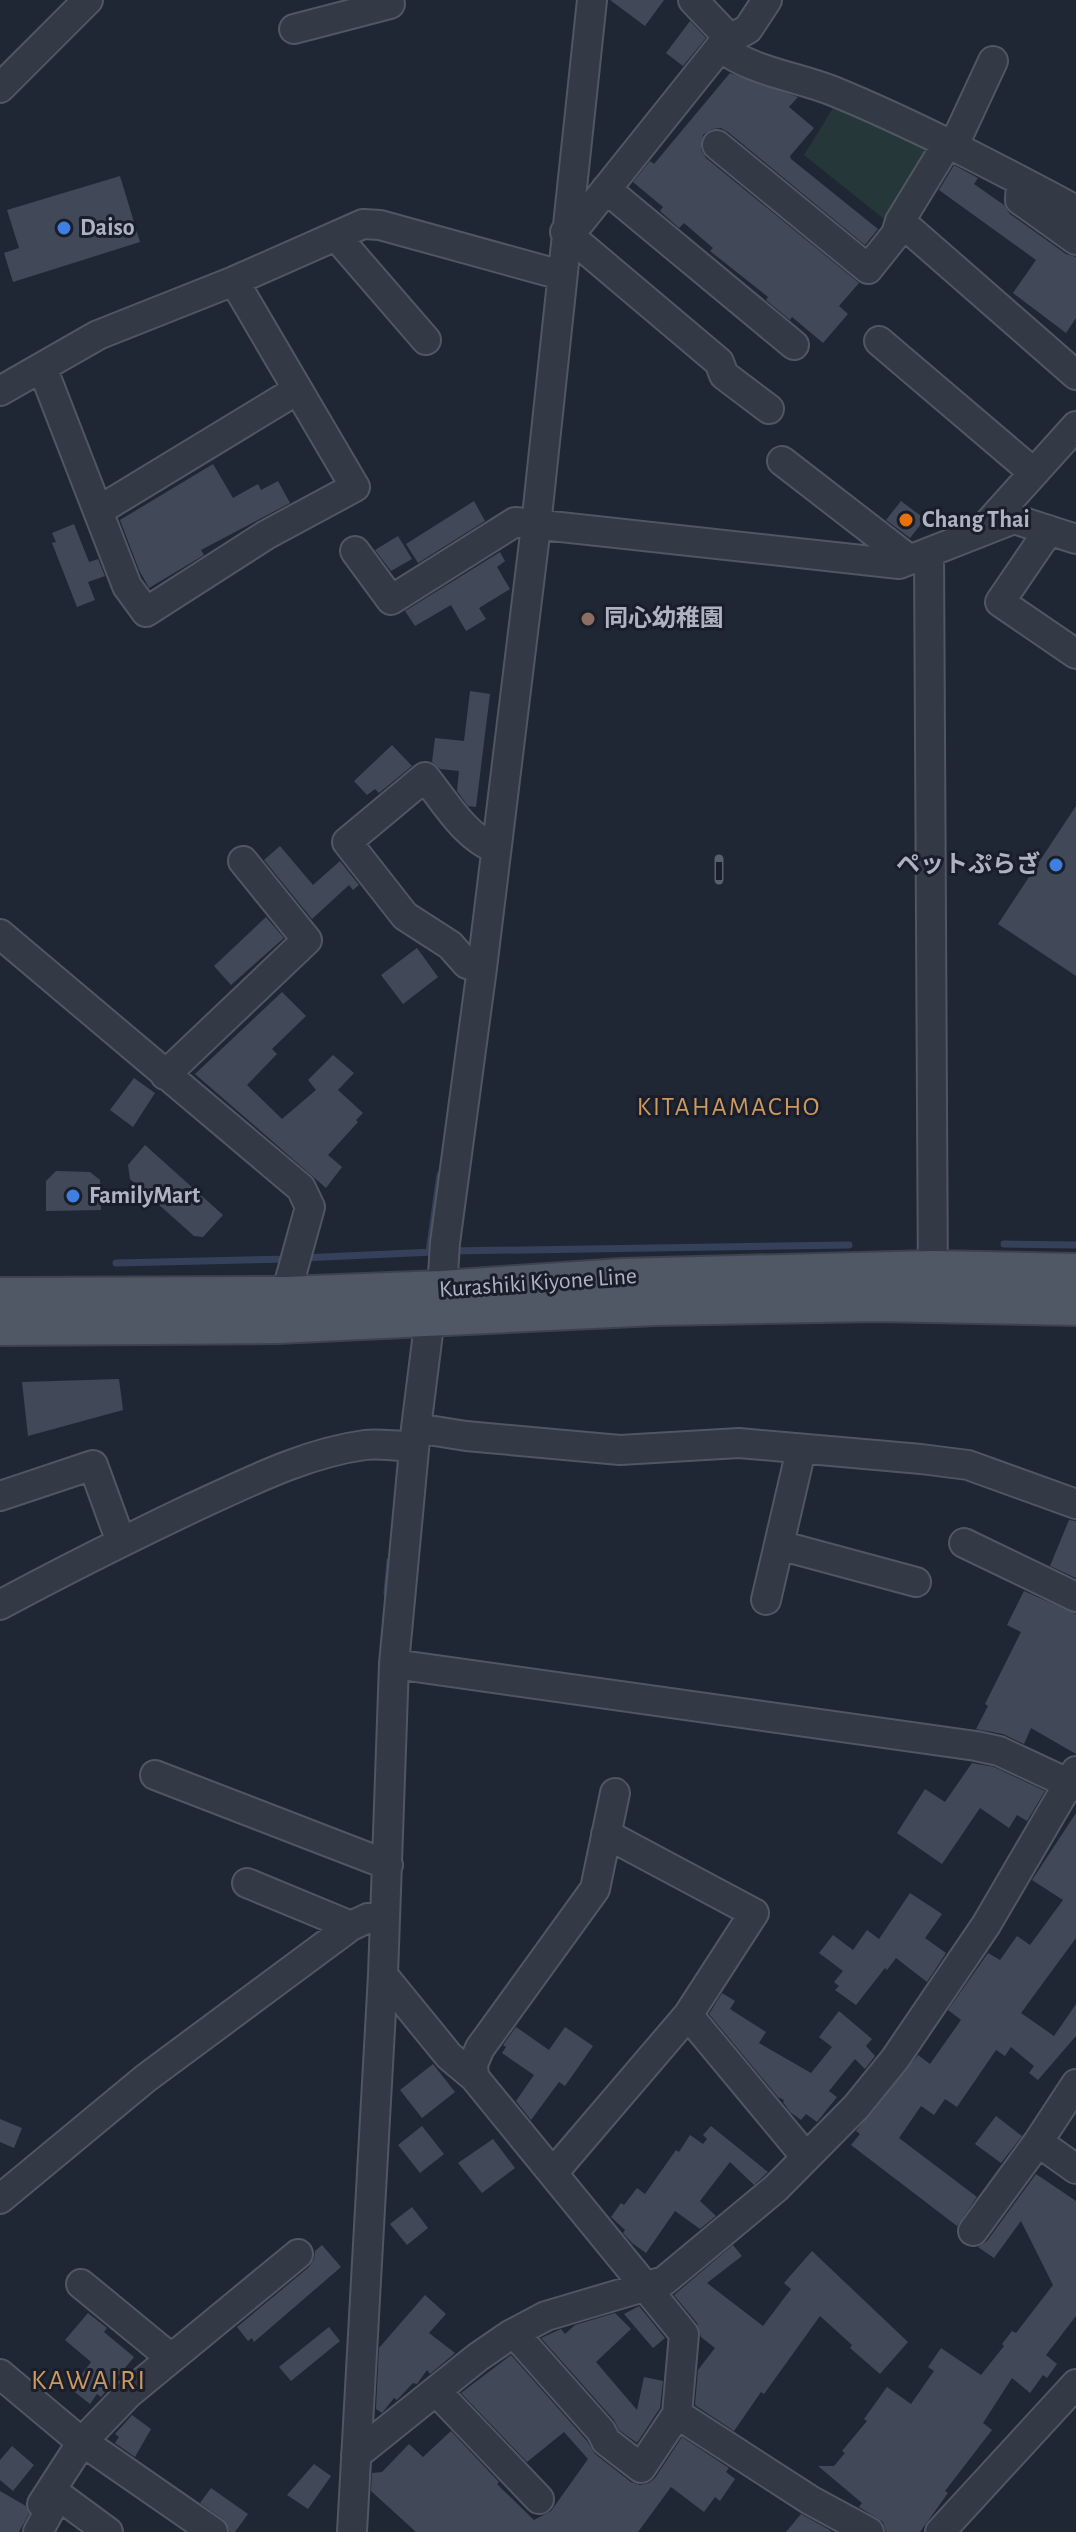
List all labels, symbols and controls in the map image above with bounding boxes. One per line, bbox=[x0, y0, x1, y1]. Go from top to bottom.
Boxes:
place label: Daiso bbox=[80, 216, 135, 240]
marker: Daiso bbox=[55, 219, 73, 237]
place label: Chang Thai bbox=[922, 508, 1030, 532]
marker: Chang Thai bbox=[897, 511, 915, 529]
place label: 同心幼稚園 bbox=[604, 605, 724, 631]
marker: 同心幼稚園 bbox=[579, 610, 597, 628]
place label: ペットぷらざ bbox=[896, 851, 1040, 877]
marker: ペットぷらざ bbox=[1047, 856, 1065, 874]
district label: KITAHAMACHO bbox=[637, 1094, 821, 1120]
place label: FamilyMart bbox=[89, 1184, 200, 1208]
marker: FamilyMart bbox=[64, 1187, 82, 1205]
street label: Kurashiki Kiyone Line bbox=[438, 1264, 638, 1302]
district label: KAWAIRI bbox=[31, 2367, 147, 2395]

